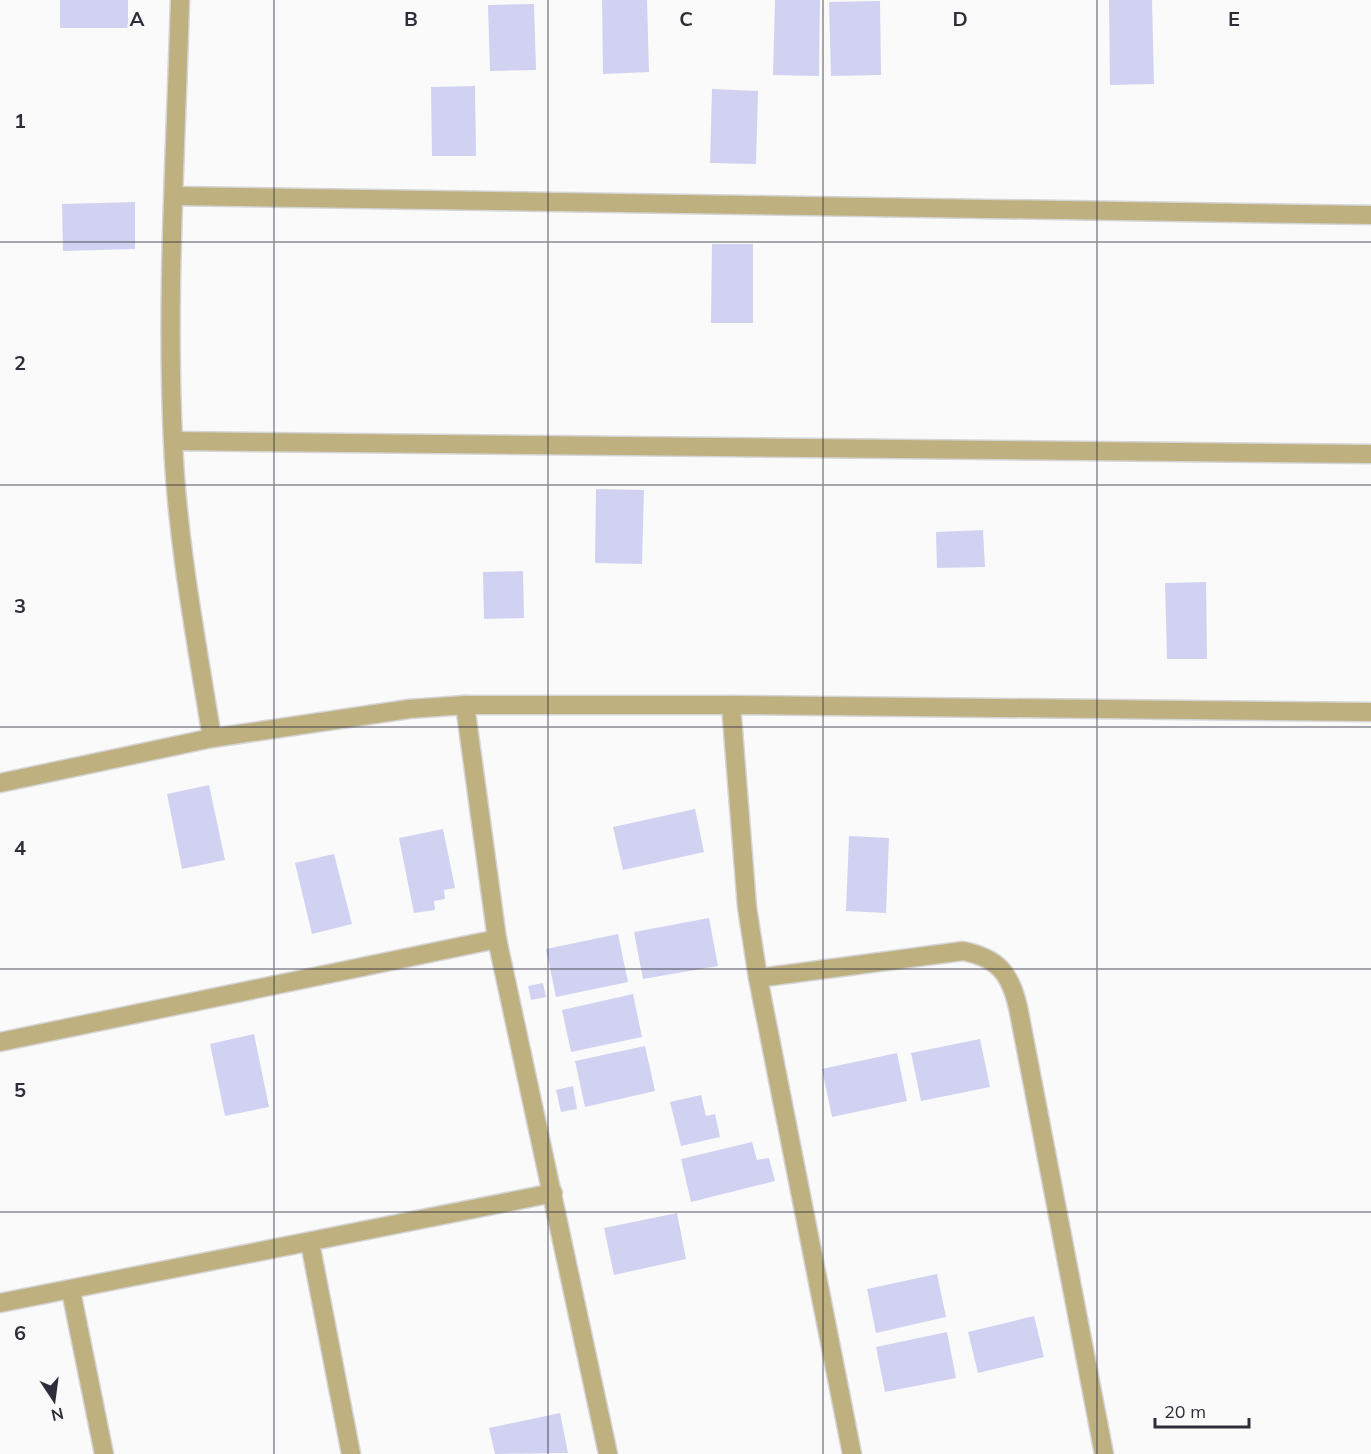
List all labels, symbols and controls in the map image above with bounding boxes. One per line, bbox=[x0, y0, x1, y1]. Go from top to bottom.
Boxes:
text: A bbox=[130, 6, 145, 31]
text: B bbox=[404, 6, 418, 31]
text: C bbox=[679, 6, 693, 31]
text: D bbox=[952, 6, 968, 31]
text: E bbox=[1228, 6, 1240, 31]
text: 1 bbox=[14, 108, 26, 133]
text: 2 bbox=[14, 350, 26, 375]
text: 3 bbox=[14, 593, 26, 618]
text: 4 bbox=[14, 835, 26, 860]
text: 5 bbox=[14, 1077, 26, 1102]
text: 6 bbox=[14, 1320, 26, 1345]
north arrow bbox=[24, 1370, 84, 1430]
scale bar bbox=[1155, 1391, 1250, 1429]
text: 20 m bbox=[1164, 1400, 1206, 1423]
text: N bbox=[49, 1404, 66, 1426]

